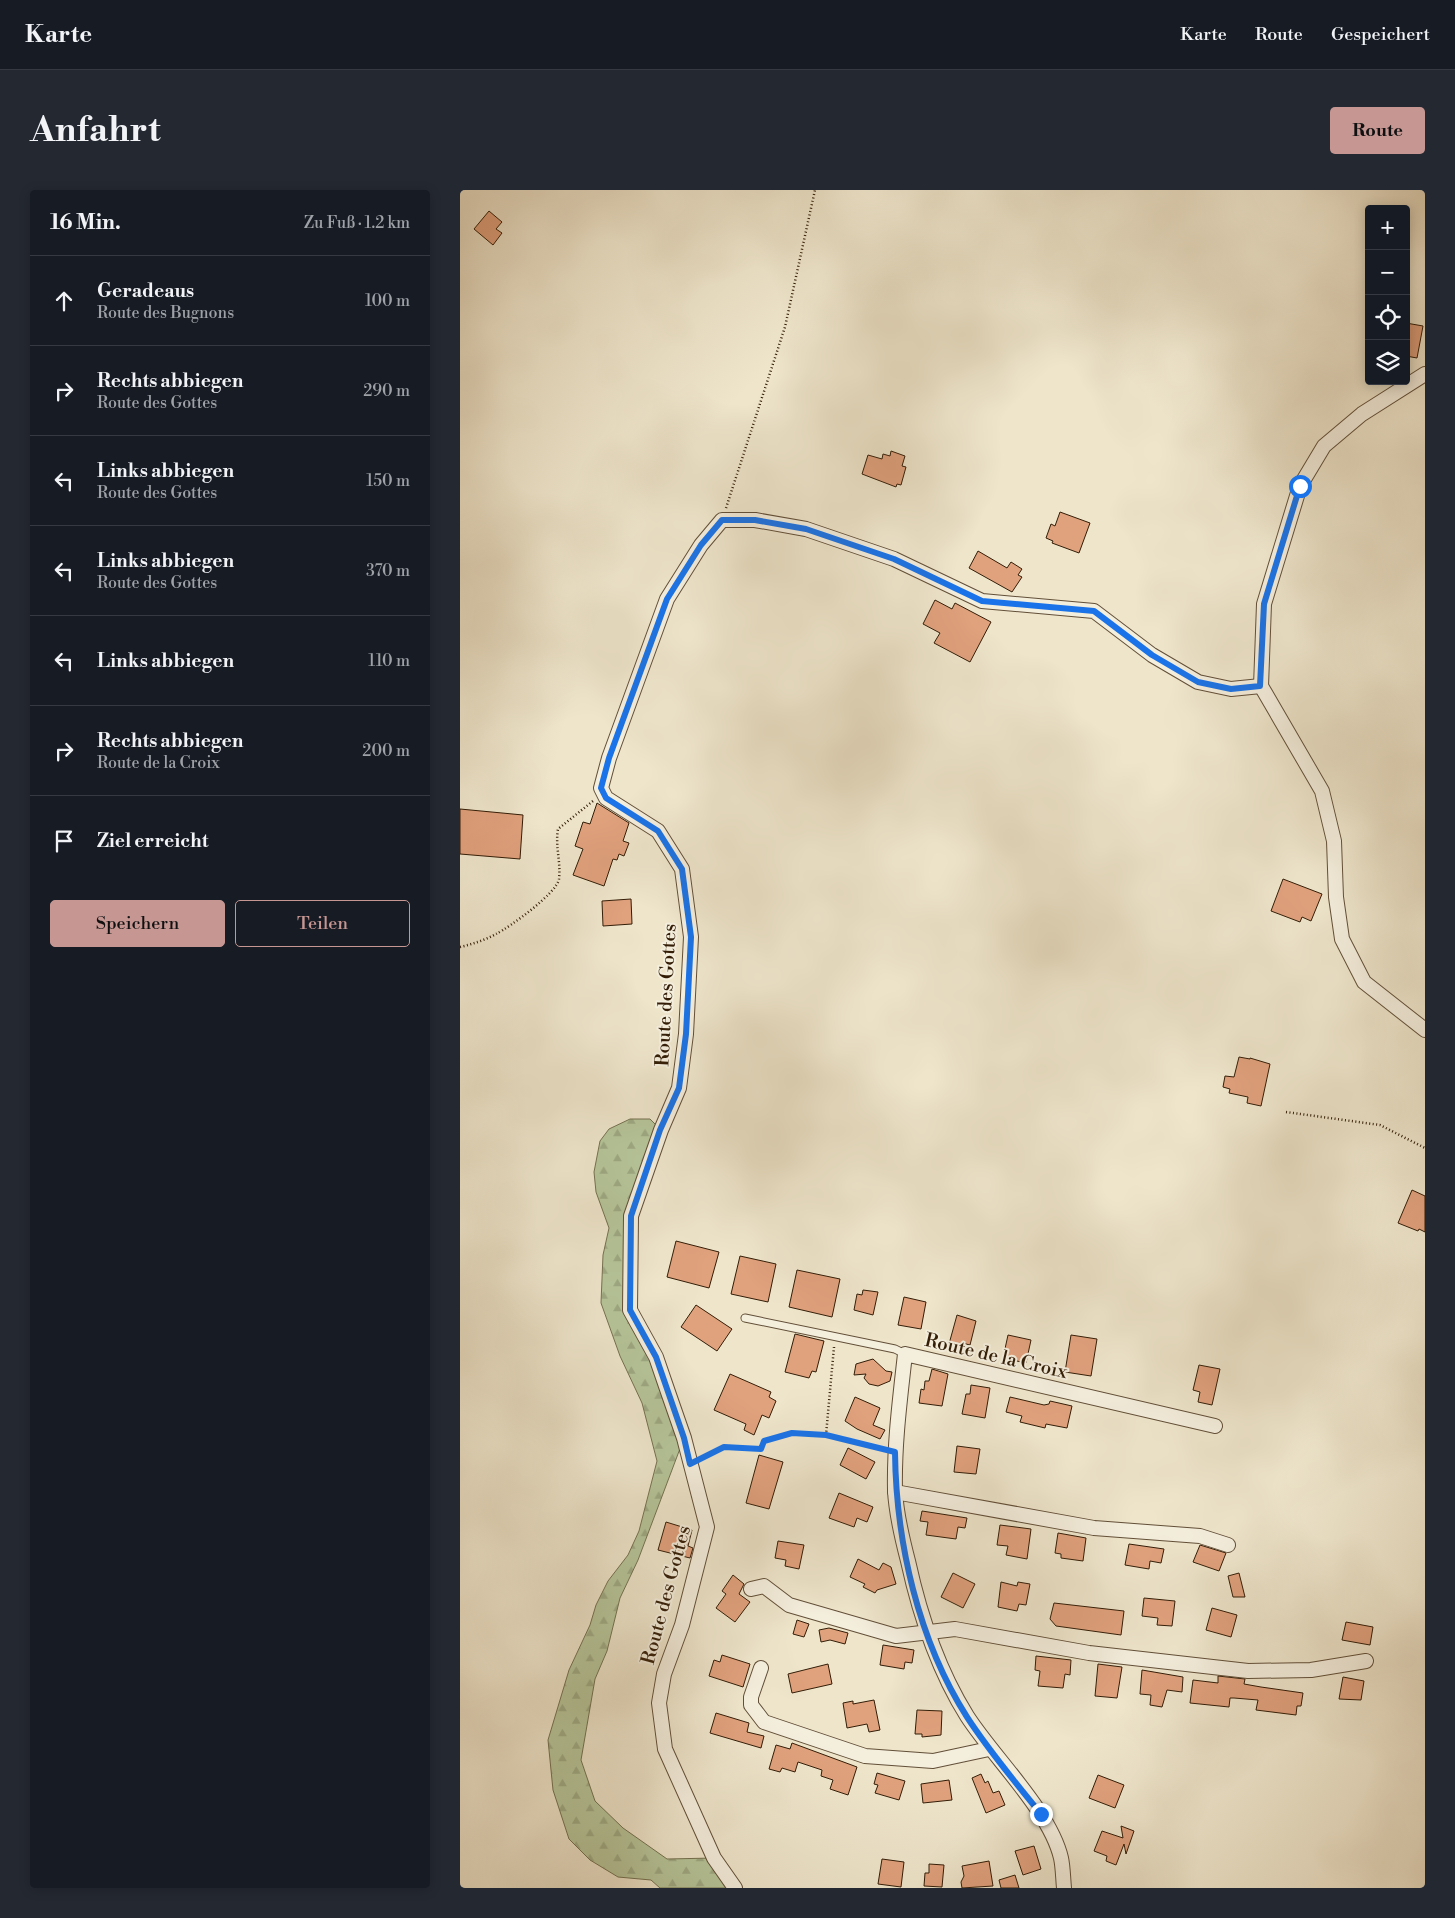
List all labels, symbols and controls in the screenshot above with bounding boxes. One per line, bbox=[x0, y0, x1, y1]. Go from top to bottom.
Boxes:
text: Karte bbox=[25, 20, 92, 50]
text: Karte bbox=[1180, 23, 1227, 46]
text: Route bbox=[1255, 23, 1303, 46]
text: Gespeichert bbox=[1331, 23, 1430, 46]
button: Route bbox=[1330, 107, 1425, 154]
text: Anfahrt bbox=[30, 109, 161, 152]
map controls bbox=[1365, 205, 1410, 385]
button: + bbox=[1365, 205, 1410, 250]
text: 16 Min. bbox=[50, 210, 121, 236]
text: Zu Fuß · 1.2 km bbox=[304, 213, 410, 233]
button: − bbox=[1365, 250, 1410, 295]
text: Geradeaus bbox=[97, 279, 194, 303]
icon: ahead bbox=[50, 287, 78, 315]
text: 100 m bbox=[365, 291, 410, 311]
button: locate bbox=[1365, 295, 1410, 340]
text: Route des Bugnons bbox=[97, 303, 234, 323]
button: layers bbox=[1365, 340, 1410, 385]
text: Rechts abbiegen bbox=[97, 369, 243, 393]
icon: right bbox=[50, 377, 78, 405]
text: 290 m bbox=[363, 381, 410, 401]
text: Route des Gottes bbox=[97, 393, 217, 413]
text: Links abbiegen bbox=[97, 459, 234, 483]
icon: left bbox=[50, 467, 78, 495]
text: 150 m bbox=[366, 471, 410, 491]
route start bbox=[1289, 475, 1312, 498]
text: Route des Gottes bbox=[97, 483, 217, 503]
text: Links abbiegen bbox=[97, 549, 234, 573]
icon: left bbox=[50, 557, 78, 585]
text: 370 m bbox=[366, 561, 410, 581]
text: Route des Gottes bbox=[97, 573, 217, 593]
icon: left bbox=[50, 647, 78, 675]
text: Links abbiegen bbox=[97, 649, 234, 673]
text: 110 m bbox=[368, 651, 410, 671]
text: Rechts abbiegen bbox=[97, 729, 243, 753]
icon: right bbox=[50, 737, 78, 765]
text: 200 m bbox=[362, 741, 410, 761]
text: Route de la Croix bbox=[97, 753, 220, 773]
icon: arrive bbox=[50, 827, 78, 855]
text: Ziel erreicht bbox=[97, 829, 208, 853]
button: Speichern bbox=[50, 900, 225, 947]
button: Teilen bbox=[235, 900, 410, 947]
street label: Route des Gottes bbox=[650, 923, 682, 1067]
street label: Route de la Croix bbox=[922, 1328, 1070, 1384]
street label: Route des Gottes bbox=[636, 1523, 696, 1667]
route end bbox=[1030, 1803, 1053, 1826]

